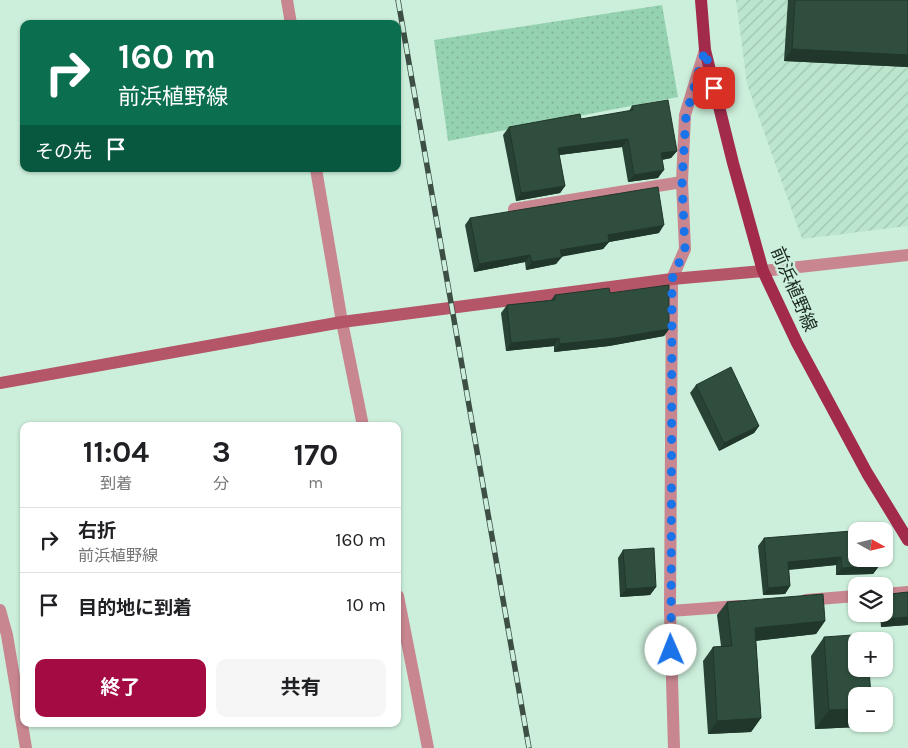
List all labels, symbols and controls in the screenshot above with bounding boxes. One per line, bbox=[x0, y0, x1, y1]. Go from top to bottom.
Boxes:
text: 160 m bbox=[118, 36, 216, 77]
icon: right bbox=[35, 40, 100, 105]
pin bbox=[693, 67, 735, 109]
icon: arrive bbox=[700, 74, 728, 102]
text: 前浜植野線 bbox=[118, 84, 228, 110]
icon: arrive bbox=[102, 135, 130, 163]
text: その先 bbox=[35, 141, 92, 163]
street label: 前浜植野線 bbox=[766, 243, 822, 335]
text: 11:04 bbox=[83, 434, 149, 470]
text: 3 bbox=[212, 434, 231, 470]
text: 170 bbox=[294, 437, 338, 473]
text: m bbox=[308, 473, 323, 492]
text: 到着 bbox=[100, 474, 132, 493]
text: 分 bbox=[213, 474, 229, 493]
text: 右折 bbox=[78, 520, 116, 542]
north arrow bbox=[848, 522, 892, 568]
map controls bbox=[848, 522, 893, 732]
icon: right bbox=[35, 526, 63, 554]
text: 160 m bbox=[335, 529, 386, 551]
text: 前浜植野線 bbox=[78, 546, 158, 565]
button: layers bbox=[848, 577, 893, 622]
icon: arrive bbox=[35, 591, 63, 619]
text: 10 m bbox=[346, 594, 386, 616]
text: 目的地に到着 bbox=[78, 597, 192, 619]
position arrow bbox=[644, 623, 696, 675]
button: + bbox=[848, 632, 893, 677]
button: 終了 bbox=[35, 659, 206, 717]
button: 共有 bbox=[216, 659, 386, 717]
button: − bbox=[848, 687, 893, 732]

